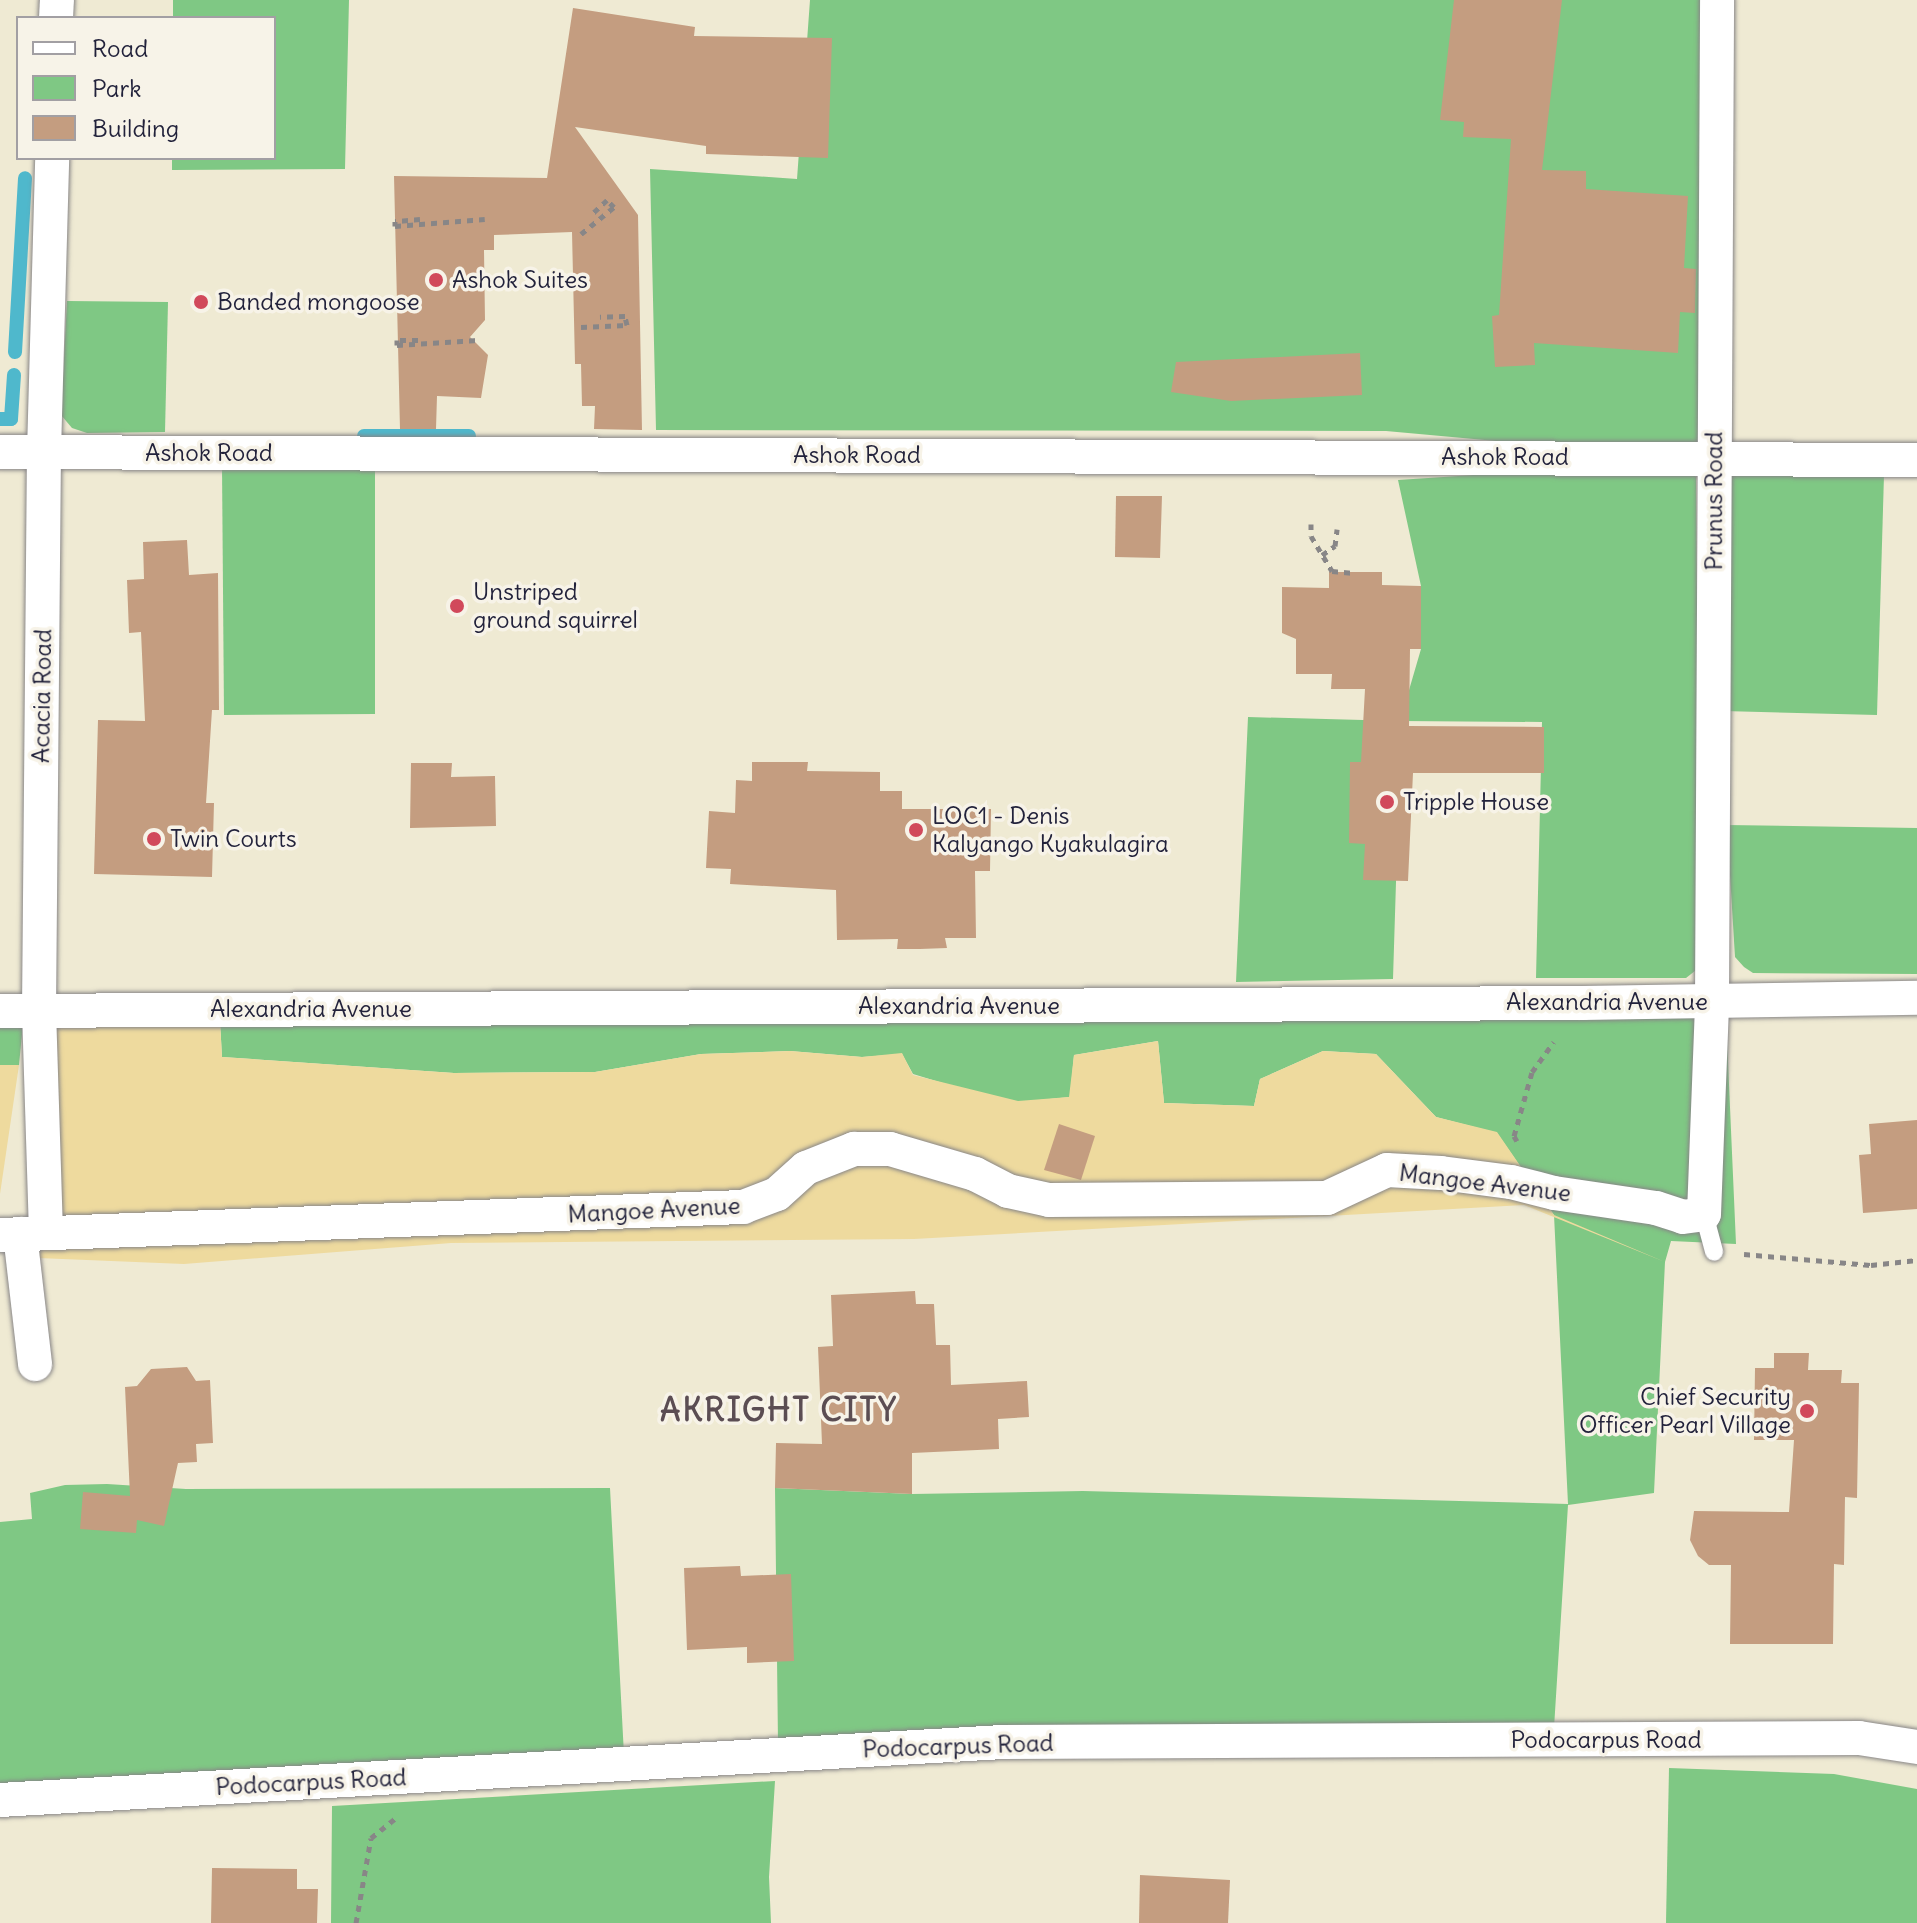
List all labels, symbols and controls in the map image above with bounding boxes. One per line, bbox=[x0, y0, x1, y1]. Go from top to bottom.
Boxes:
legend bbox=[16, 16, 276, 160]
text: Road bbox=[92, 33, 148, 63]
text: Park bbox=[92, 73, 142, 103]
text: Building bbox=[92, 113, 179, 143]
place label: Ashok Suites bbox=[452, 266, 588, 294]
marker: Ashok Suites bbox=[427, 271, 445, 289]
place label: Banded mongoose bbox=[217, 288, 420, 316]
marker: Banded mongoose bbox=[192, 293, 210, 311]
street label: Prunus Road bbox=[1700, 432, 1728, 570]
street label: Ashok Road bbox=[145, 439, 273, 467]
street label: Ashok Road bbox=[793, 441, 921, 469]
street label: Ashok Road bbox=[1441, 443, 1569, 471]
place label: Unstriped ground squirrel bbox=[473, 578, 638, 634]
marker: Unstriped ground squirrel bbox=[448, 597, 466, 615]
street label: Acacia Road bbox=[26, 629, 58, 763]
place label: Tripple House bbox=[1403, 788, 1549, 816]
marker: Tripple House bbox=[1378, 793, 1396, 811]
place label: LOC1 - Denis Kalyango Kyakulagira bbox=[932, 802, 1169, 858]
marker: LOC1 - Denis Kalyango Kyakulagira bbox=[907, 821, 925, 839]
place label: Twin Courts bbox=[170, 825, 297, 853]
marker: Twin Courts bbox=[145, 830, 163, 848]
street label: Alexandria Avenue bbox=[1506, 988, 1708, 1016]
street label: Alexandria Avenue bbox=[858, 992, 1060, 1020]
street label: Alexandria Avenue bbox=[210, 995, 412, 1023]
street label: Mangoe Avenue bbox=[1397, 1158, 1573, 1208]
street label: Mangoe Avenue bbox=[567, 1191, 741, 1229]
place label: Chief Security Officer Pearl Village bbox=[1579, 1383, 1791, 1439]
district label: AKRIGHT CITY bbox=[660, 1391, 898, 1429]
marker: Chief Security Officer Pearl Village bbox=[1798, 1402, 1816, 1420]
street label: Podocarpus Road bbox=[1510, 1726, 1702, 1754]
street label: Podocarpus Road bbox=[862, 1728, 1054, 1764]
street label: Podocarpus Road bbox=[215, 1763, 407, 1801]

